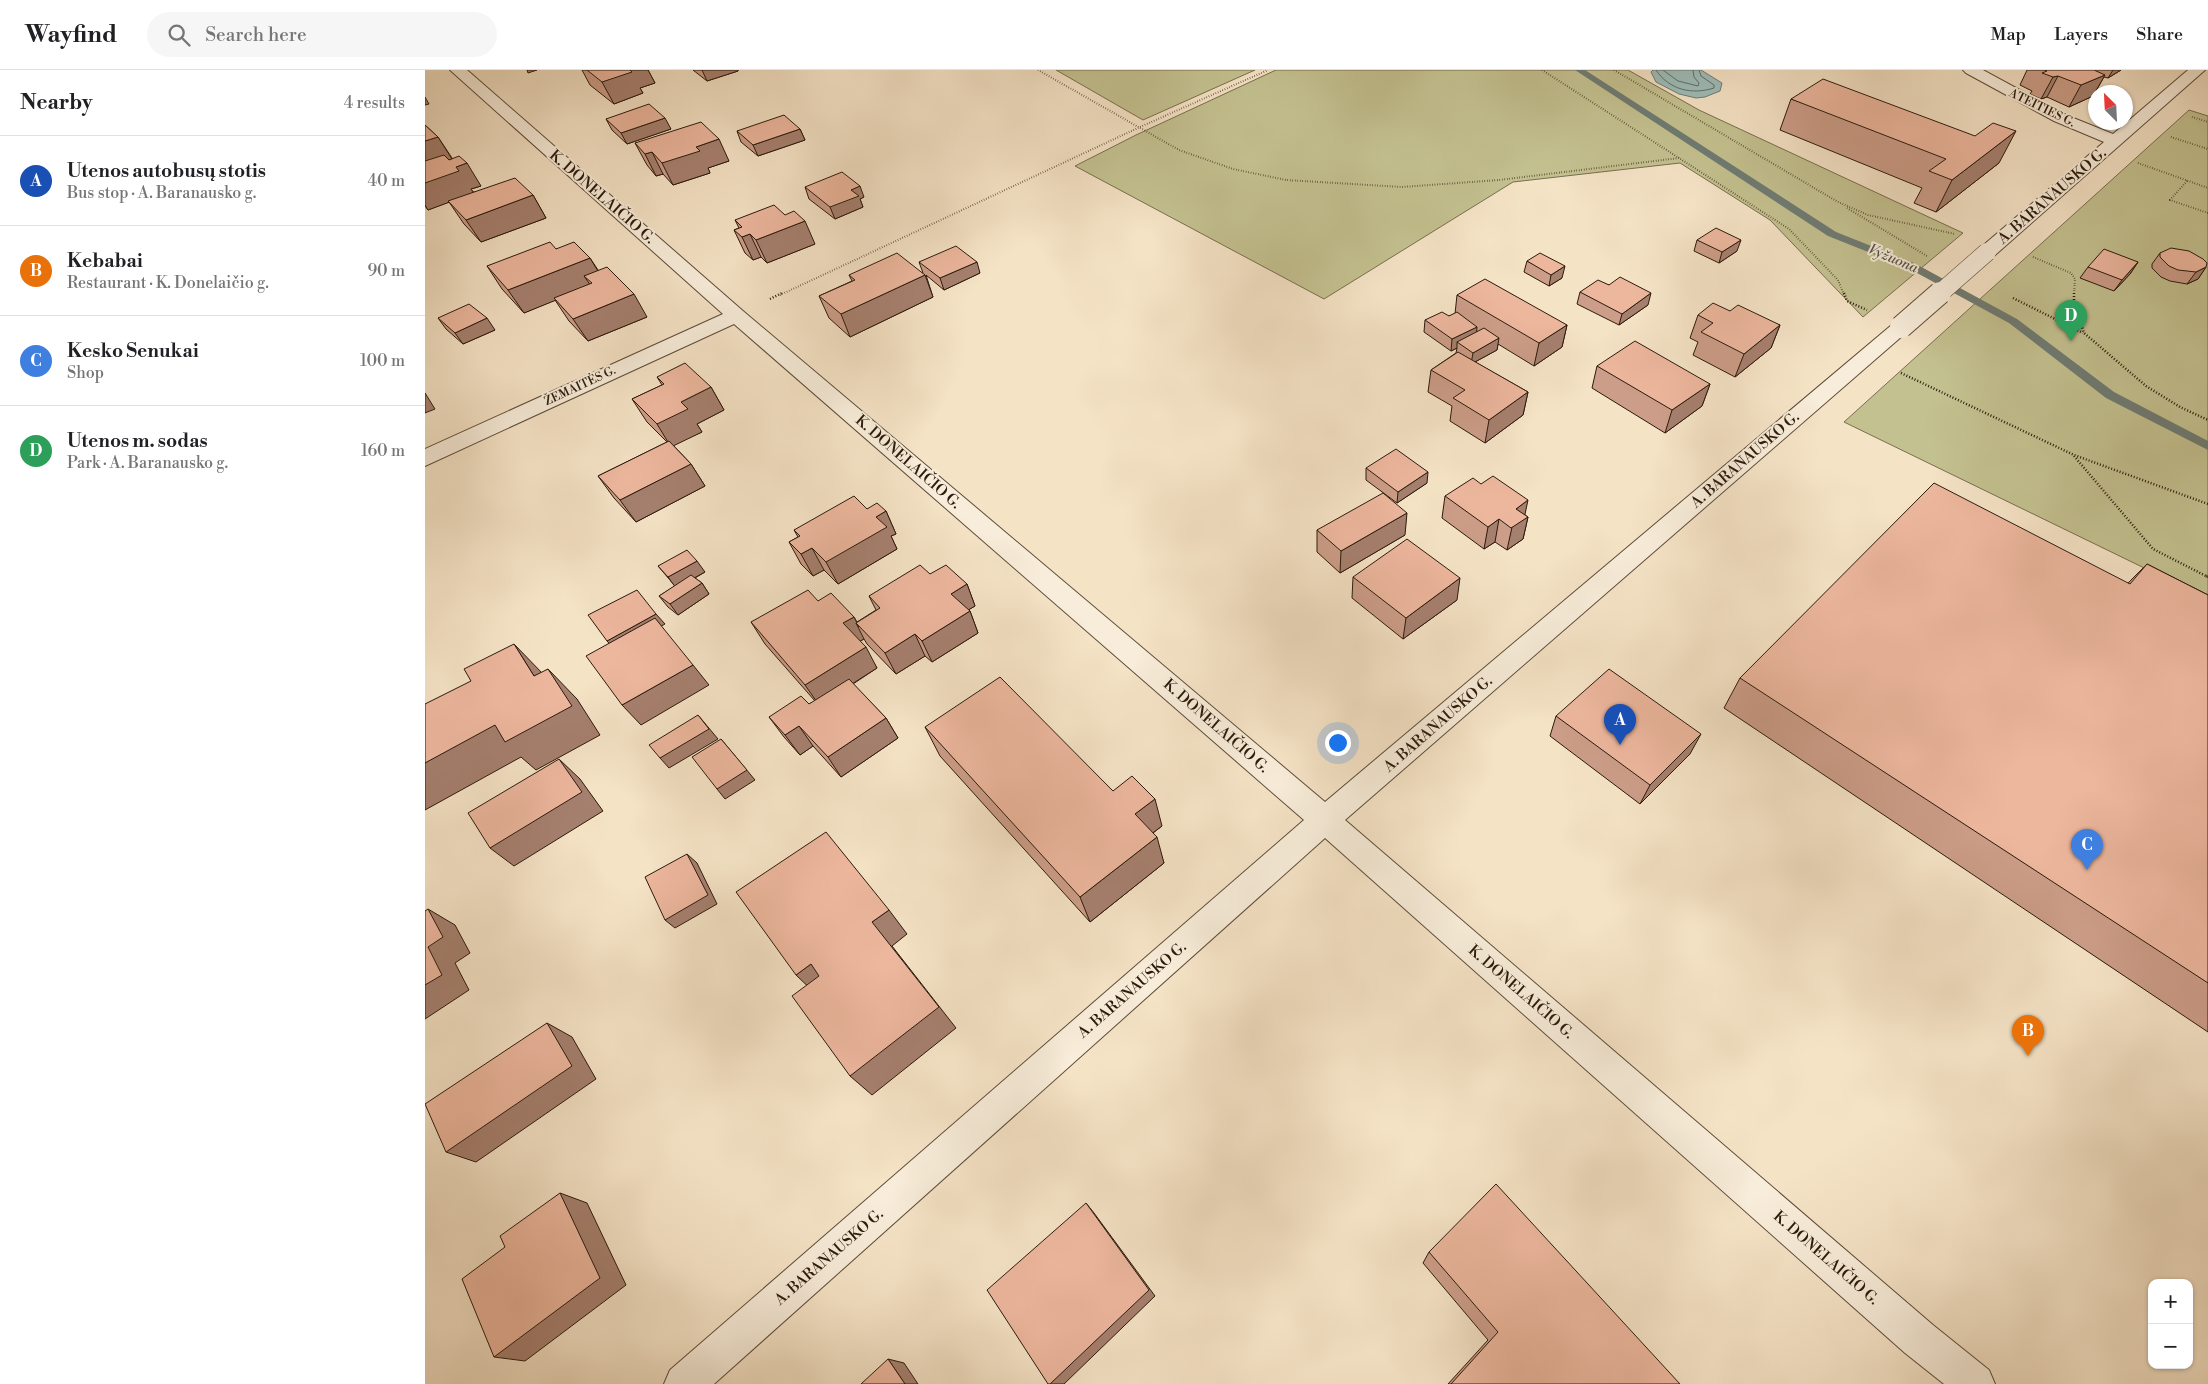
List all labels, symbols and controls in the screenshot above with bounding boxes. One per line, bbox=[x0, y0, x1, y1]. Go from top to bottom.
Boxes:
search box bbox=[147, 12, 497, 57]
text: Wayfind bbox=[25, 20, 117, 50]
icon: search bbox=[165, 21, 193, 49]
text: Search here bbox=[205, 23, 307, 47]
text: Map bbox=[1991, 23, 2026, 46]
text: Layers bbox=[2054, 23, 2108, 46]
text: Share bbox=[2136, 23, 2183, 46]
street label: ATEITIES G. bbox=[2006, 85, 2078, 131]
north arrow bbox=[2088, 85, 2133, 130]
text: Nearby bbox=[20, 90, 93, 116]
text: 4 results bbox=[344, 93, 405, 113]
street label: A. BARANAUSKO G. bbox=[1993, 144, 2110, 249]
street label: K. DONELAIČIO G. bbox=[545, 145, 659, 248]
text: Utenos autobusų stotis bbox=[67, 159, 266, 183]
text: A bbox=[30, 171, 42, 191]
text: 40 m bbox=[368, 171, 405, 191]
text: Bus stop · A. Baranausko g. bbox=[67, 183, 256, 203]
water label: Vyžuona bbox=[1866, 241, 1921, 278]
text: Kebabai bbox=[67, 249, 143, 273]
text: B bbox=[30, 261, 42, 281]
text: 90 m bbox=[367, 261, 405, 281]
text: Restaurant · K. Donelaičio g. bbox=[67, 273, 269, 293]
pin: D bbox=[2055, 300, 2087, 341]
text: Kesko Senukai bbox=[67, 339, 199, 363]
text: C bbox=[30, 351, 42, 371]
text: 100 m bbox=[360, 351, 405, 371]
street label: ŽEMAITĖS G. bbox=[541, 361, 618, 409]
text: Shop bbox=[67, 363, 104, 383]
street label: A. BARANAUSKO G. bbox=[1686, 408, 1803, 513]
street label: K. DONELAIČIO G. bbox=[851, 410, 965, 513]
text: Utenos m. sodas bbox=[67, 429, 208, 453]
text: D bbox=[30, 441, 42, 461]
text: 160 m bbox=[361, 441, 405, 461]
text: Park · A. Baranausko g. bbox=[67, 453, 228, 473]
street label: A. BARANAUSKO G. bbox=[1379, 672, 1496, 777]
street label: K. DONELAIČIO G. bbox=[1159, 674, 1273, 777]
pin: A bbox=[1604, 704, 1636, 745]
your location bbox=[1325, 730, 1351, 756]
pin: C bbox=[2071, 829, 2103, 870]
street label: A. BARANAUSKO G. bbox=[1073, 938, 1190, 1043]
street label: K. DONELAIČIO G. bbox=[1464, 940, 1578, 1043]
pin: B bbox=[2012, 1015, 2044, 1056]
street label: A. BARANAUSKO G. bbox=[770, 1205, 887, 1310]
street label: K. DONELAIČIO G. bbox=[1769, 1206, 1883, 1309]
map controls bbox=[2148, 1279, 2193, 1369]
button: + bbox=[2148, 1279, 2193, 1324]
button: − bbox=[2148, 1324, 2193, 1369]

